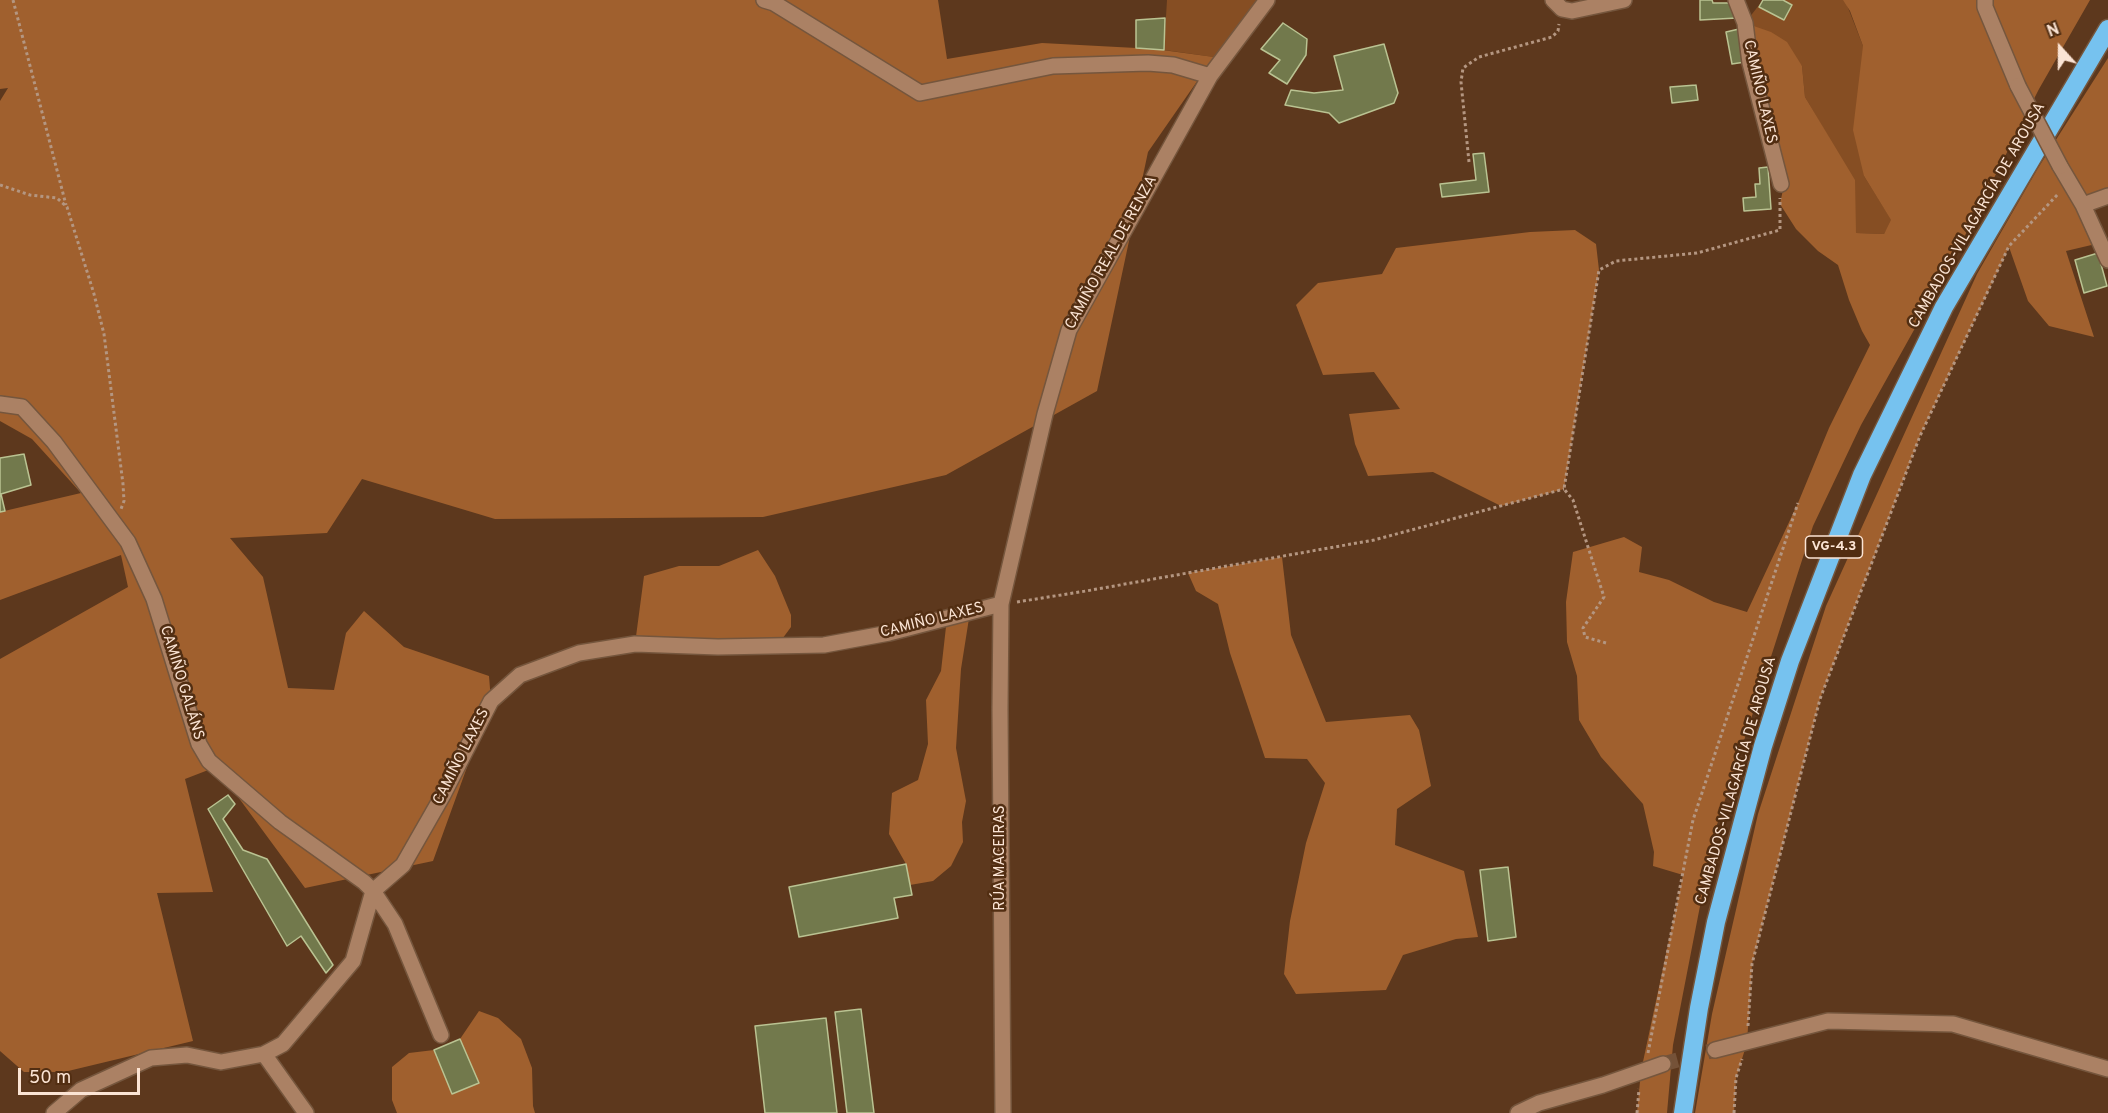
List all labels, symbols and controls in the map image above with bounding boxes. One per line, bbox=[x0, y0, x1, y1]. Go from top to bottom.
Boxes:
north arrow bbox=[2030, 18, 2090, 78]
text: N bbox=[2045, 20, 2063, 43]
street label: CAMIÑO LAXES bbox=[1738, 38, 1780, 146]
street label: CAMBADOS-VILAGARCÍA DE AROUSA bbox=[1906, 100, 2050, 332]
street label: CAMIÑO REAL DE RENZA bbox=[1062, 173, 1162, 333]
road number: VG-4.3 bbox=[1806, 536, 1862, 558]
street label: CAMIÑO LAXES bbox=[879, 599, 985, 643]
street label: CAMIÑO GALÁNS bbox=[155, 624, 207, 742]
street label: CAMBADOS-VILAGARCÍA DE AROUSA bbox=[1693, 655, 1781, 907]
street label: CAMIÑO LAXES bbox=[430, 706, 494, 808]
street label: RÚA MACEIRAS bbox=[992, 805, 1010, 911]
scale bar bbox=[21, 1056, 142, 1094]
text: 50 m bbox=[29, 1067, 71, 1090]

